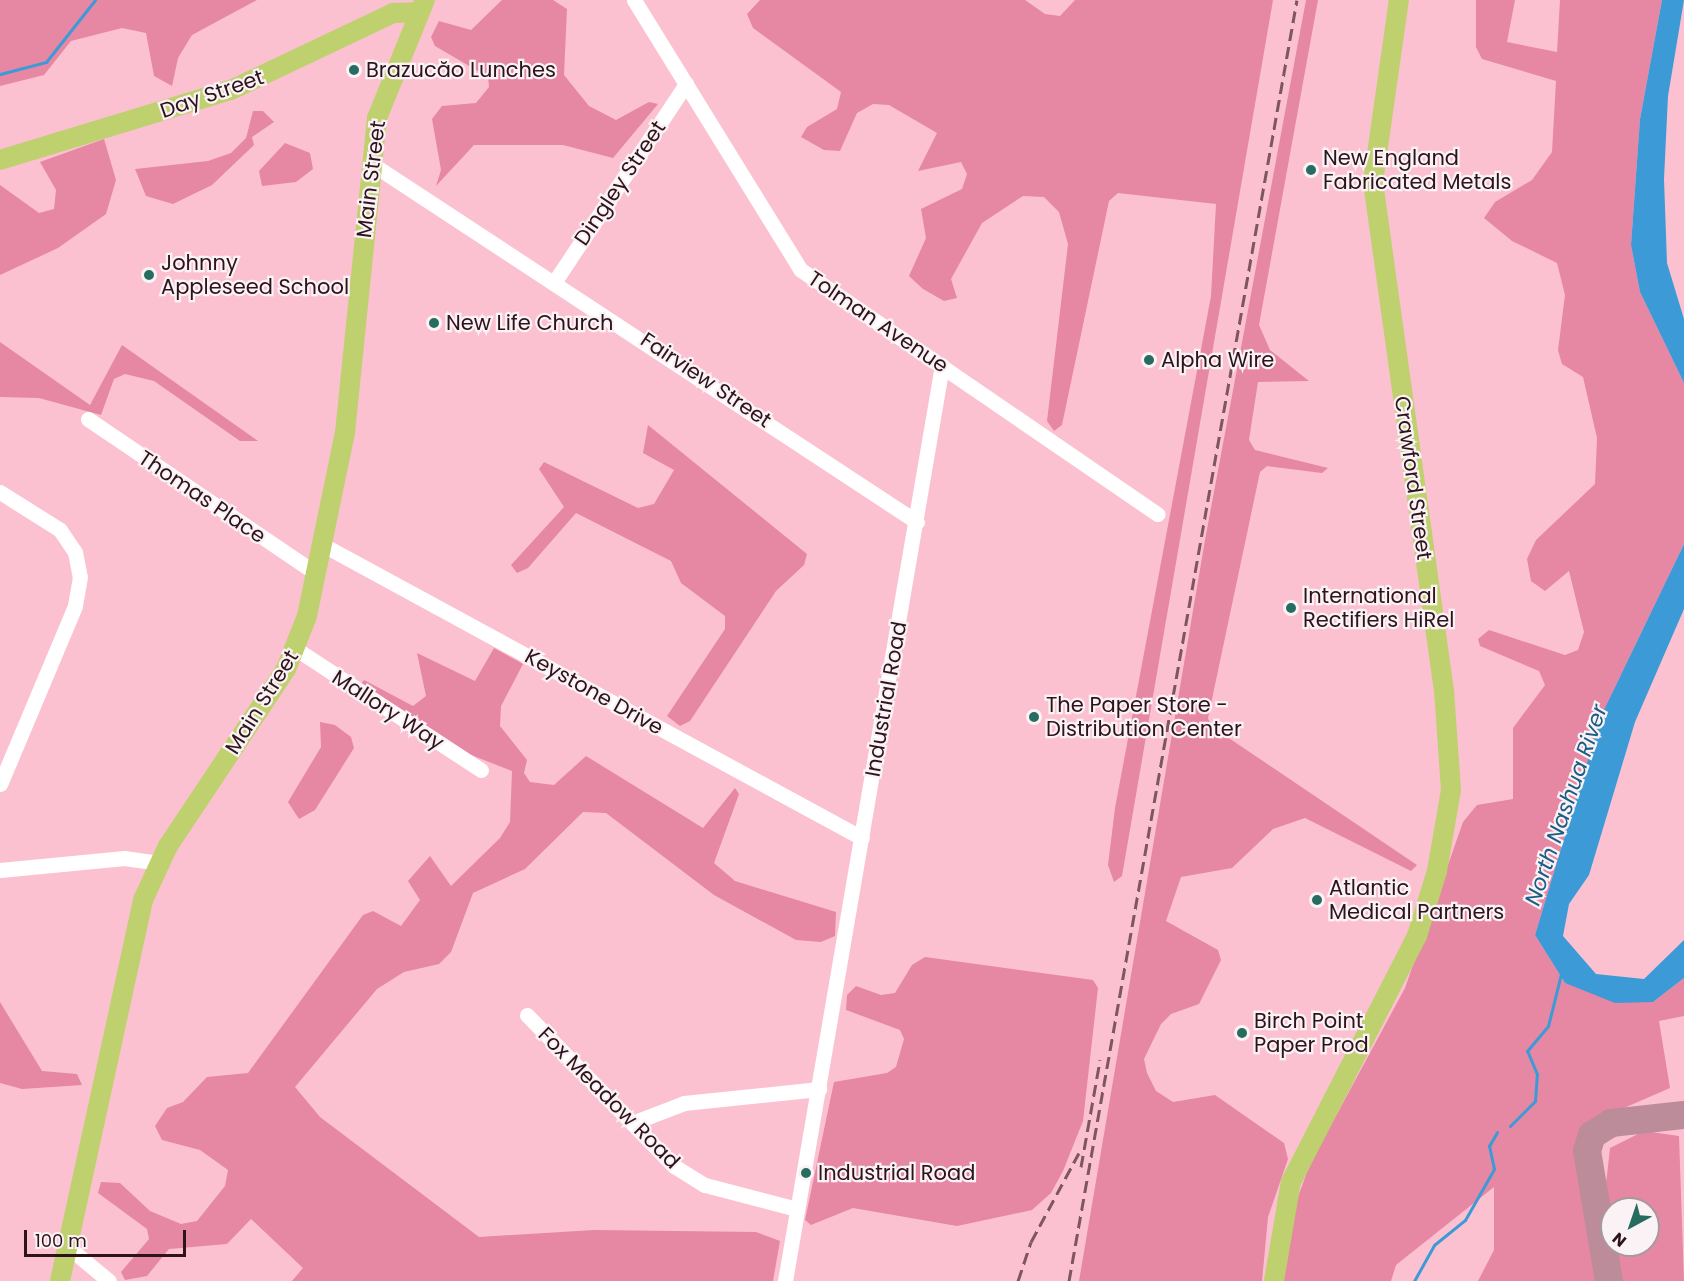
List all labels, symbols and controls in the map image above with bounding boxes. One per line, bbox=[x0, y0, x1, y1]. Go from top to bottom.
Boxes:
place label: Brazucăo Lunches bbox=[366, 57, 556, 83]
marker: Brazucăo Lunches bbox=[347, 63, 361, 77]
street label: Day Street bbox=[157, 65, 267, 123]
street label: Dingley Street bbox=[569, 116, 671, 250]
street label: Main Street bbox=[351, 119, 391, 239]
place label: New England Fabricated Metals bbox=[1323, 145, 1511, 195]
marker: New England Fabricated Metals bbox=[1304, 163, 1318, 177]
place label: Johnny Appleseed School bbox=[161, 250, 349, 300]
street label: Tolman Avenue bbox=[803, 266, 953, 378]
marker: Johnny Appleseed School bbox=[142, 268, 156, 282]
place label: New Life Church bbox=[446, 310, 613, 336]
marker: New Life Church bbox=[427, 316, 441, 330]
street label: Fairview Street bbox=[636, 327, 776, 433]
place label: Alpha Wire bbox=[1161, 347, 1274, 373]
marker: Alpha Wire bbox=[1142, 353, 1156, 367]
street label: Crawford Street bbox=[1389, 395, 1437, 561]
street label: Thomas Place bbox=[134, 445, 270, 549]
place label: International Rectifiers HiRel bbox=[1303, 583, 1454, 633]
marker: International Rectifiers HiRel bbox=[1284, 601, 1298, 615]
street label: Industrial Road bbox=[860, 619, 912, 779]
street label: Keystone Drive bbox=[520, 644, 668, 740]
street label: Main Street bbox=[220, 645, 304, 759]
street label: Mallory Way bbox=[328, 665, 448, 755]
place label: The Paper Store - Distribution Center bbox=[1046, 692, 1242, 742]
water label: North Nashua River bbox=[1519, 701, 1613, 909]
marker: The Paper Store - Distribution Center bbox=[1027, 710, 1041, 724]
place label: Atlantic Medical Partners bbox=[1329, 875, 1504, 925]
marker: Atlantic Medical Partners bbox=[1310, 893, 1324, 907]
place label: Birch Point Paper Prod bbox=[1254, 1008, 1369, 1058]
street label: Fox Meadow Road bbox=[533, 1022, 685, 1174]
marker: Birch Point Paper Prod bbox=[1235, 1026, 1249, 1040]
place label: Industrial Road bbox=[818, 1160, 975, 1186]
marker: Industrial Road bbox=[799, 1166, 813, 1180]
north arrow bbox=[1600, 1197, 1660, 1257]
scale bar bbox=[27, 1218, 189, 1256]
text: N bbox=[1607, 1227, 1631, 1252]
text: 100 m bbox=[35, 1228, 87, 1253]

